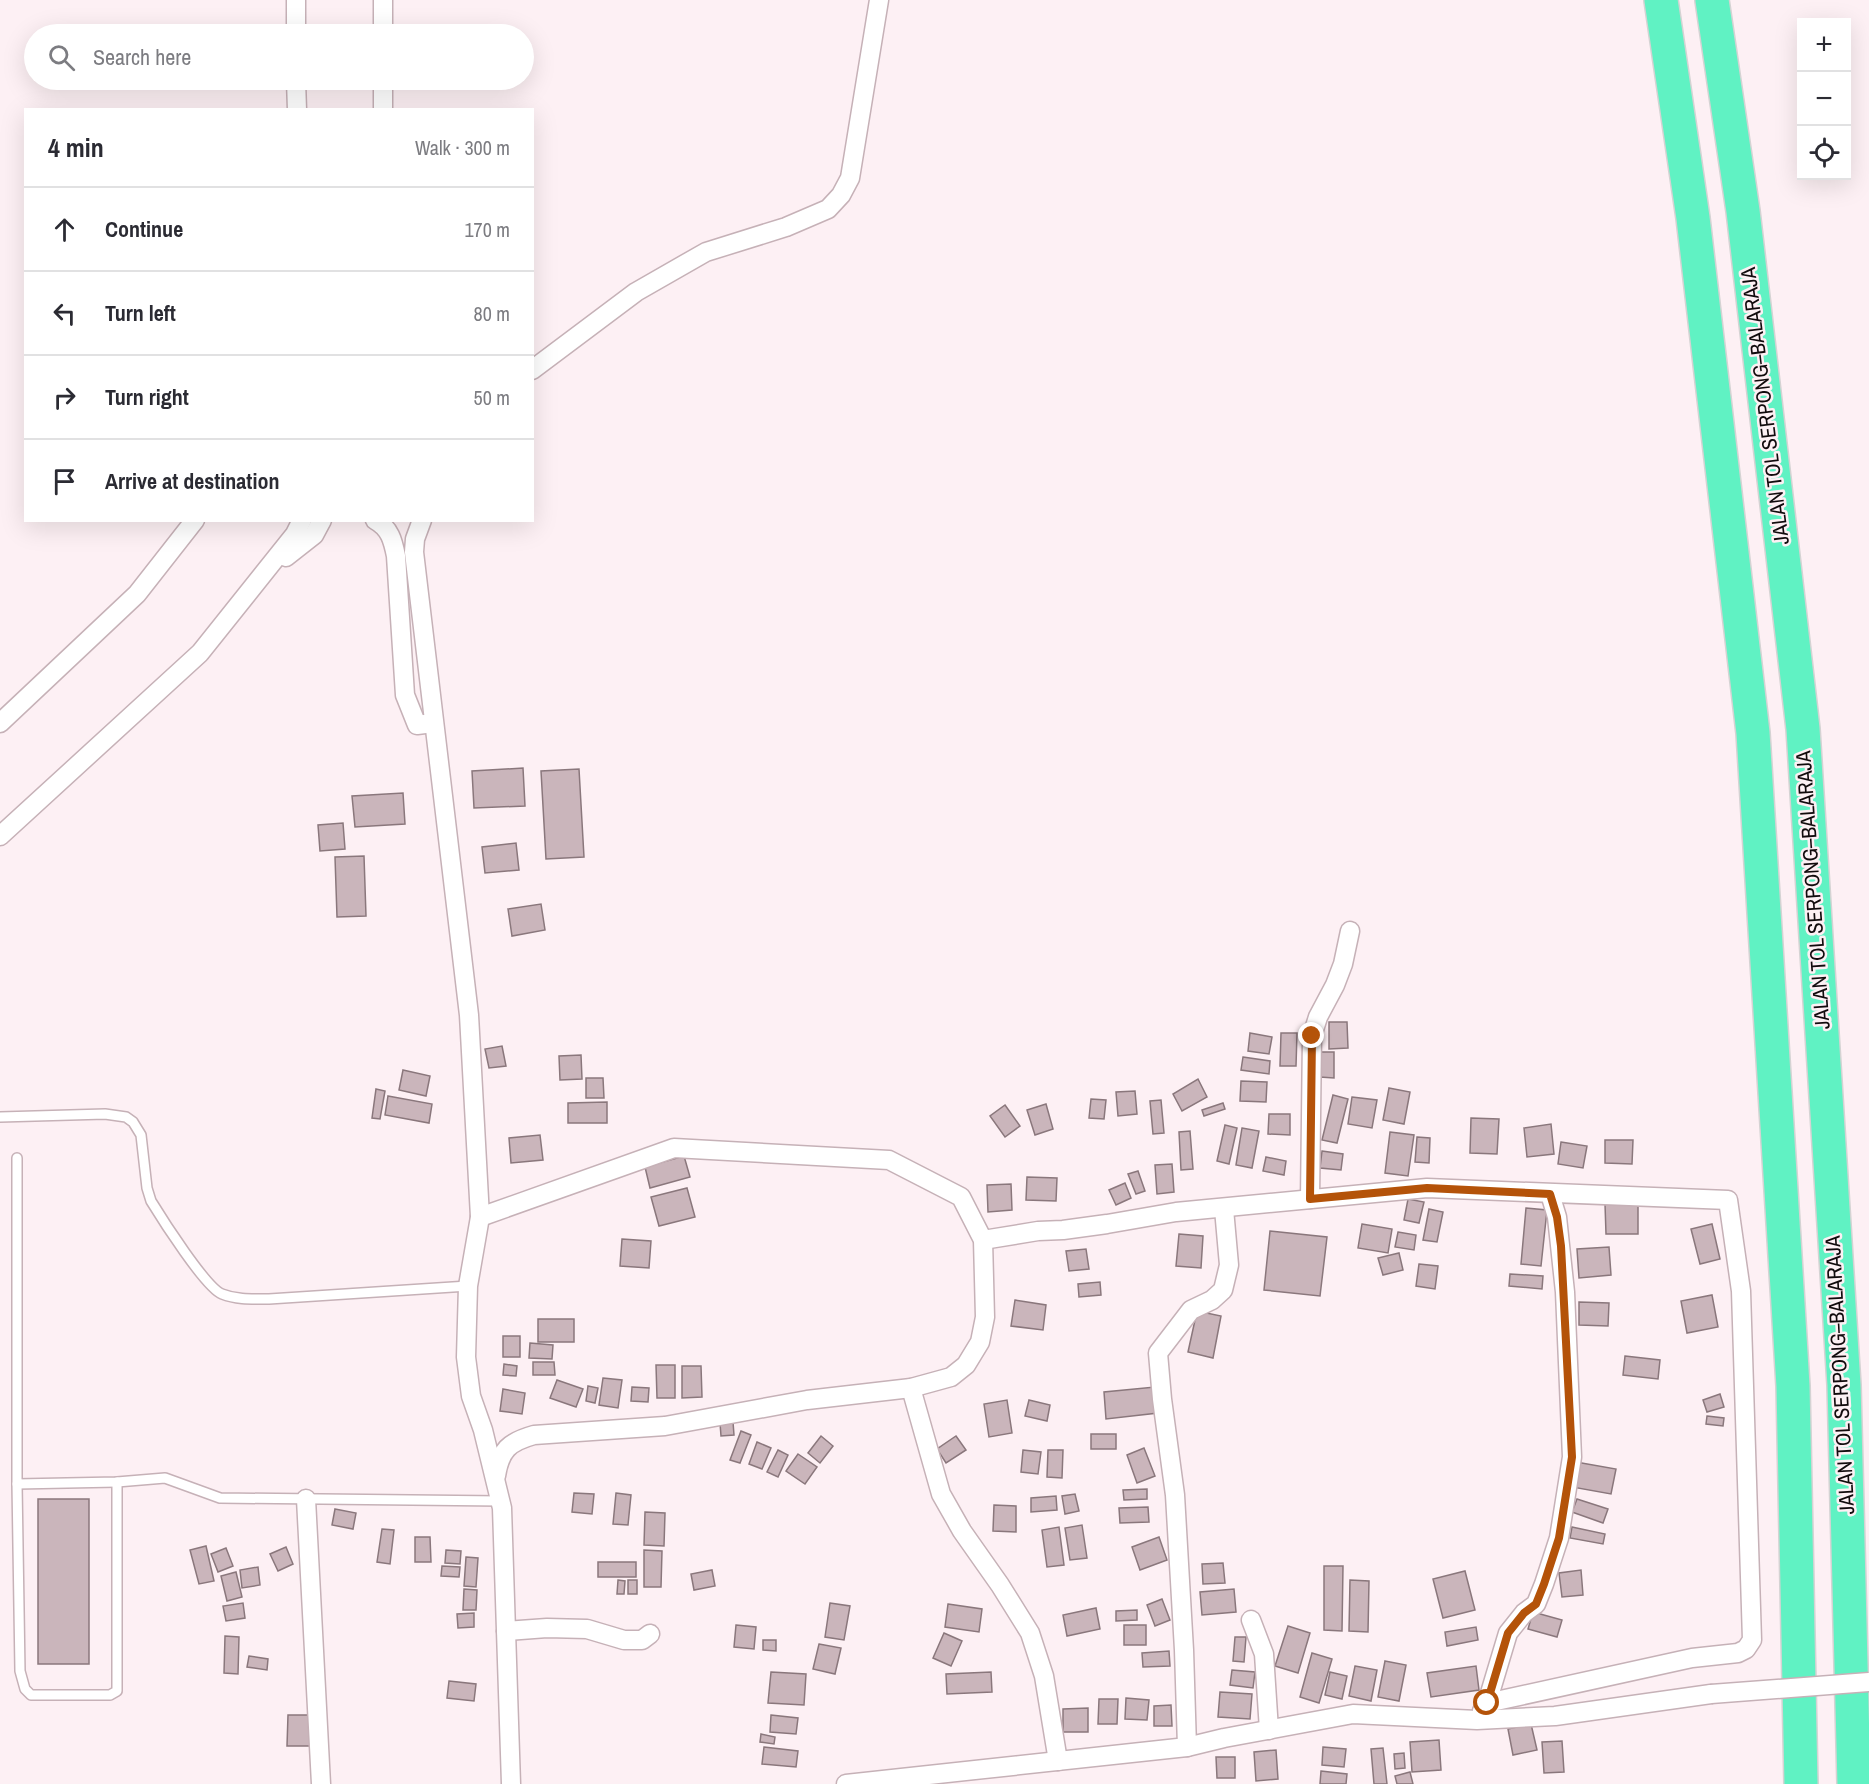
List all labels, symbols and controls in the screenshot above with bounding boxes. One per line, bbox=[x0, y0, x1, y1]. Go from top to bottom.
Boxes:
map controls bbox=[1797, 18, 1851, 180]
button: + bbox=[1797, 18, 1851, 72]
search box bbox=[24, 24, 534, 90]
icon: search bbox=[45, 41, 78, 74]
text: Search here bbox=[93, 42, 191, 72]
button: − bbox=[1797, 72, 1851, 126]
button: locate bbox=[1797, 126, 1851, 180]
text: 4 min bbox=[48, 130, 104, 165]
text: Walk · 300 m bbox=[415, 134, 510, 161]
icon: ahead bbox=[48, 213, 81, 246]
text: Continue bbox=[105, 214, 183, 244]
text: 170 m bbox=[464, 216, 510, 243]
street label: JALAN TOL SERPONG–BALARAJA bbox=[1733, 265, 1796, 546]
icon: left bbox=[48, 297, 81, 330]
text: Turn left bbox=[105, 298, 176, 328]
text: 80 m bbox=[474, 300, 510, 327]
icon: right bbox=[48, 381, 81, 414]
text: Turn right bbox=[105, 382, 189, 412]
text: 50 m bbox=[474, 384, 510, 411]
icon: arrive bbox=[48, 465, 81, 498]
text: Arrive at destination bbox=[105, 466, 279, 496]
street label: JALAN TOL SERPONG–BALARAJA bbox=[1788, 749, 1837, 1030]
route end bbox=[1298, 1022, 1324, 1048]
street label: JALAN TOL SERPONG–BALARAJA bbox=[1818, 1234, 1861, 1515]
route start bbox=[1473, 1689, 1499, 1715]

